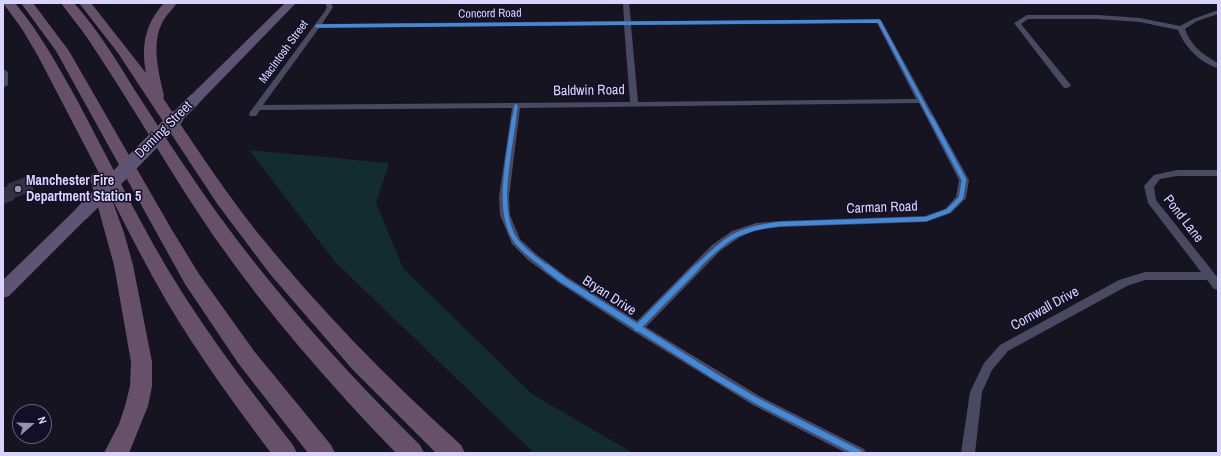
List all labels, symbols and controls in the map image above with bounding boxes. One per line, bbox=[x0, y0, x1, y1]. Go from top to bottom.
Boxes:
street label: Concord Road bbox=[458, 6, 522, 22]
street label: MacIntosh Street bbox=[256, 18, 312, 86]
street label: Baldwin Road bbox=[553, 82, 625, 100]
street label: Deming Street bbox=[132, 98, 196, 162]
place label: Manchester Fire Department Station 5 bbox=[26, 173, 141, 206]
marker: Manchester Fire Department Station 5 bbox=[13, 184, 23, 194]
street label: Pond Lane bbox=[1159, 192, 1207, 246]
street label: Carman Road bbox=[846, 198, 918, 218]
street label: Bryan Drive bbox=[579, 272, 639, 320]
street label: Cornwall Drive bbox=[1008, 283, 1082, 335]
north arrow bbox=[12, 404, 52, 444]
text: N bbox=[35, 415, 50, 426]

